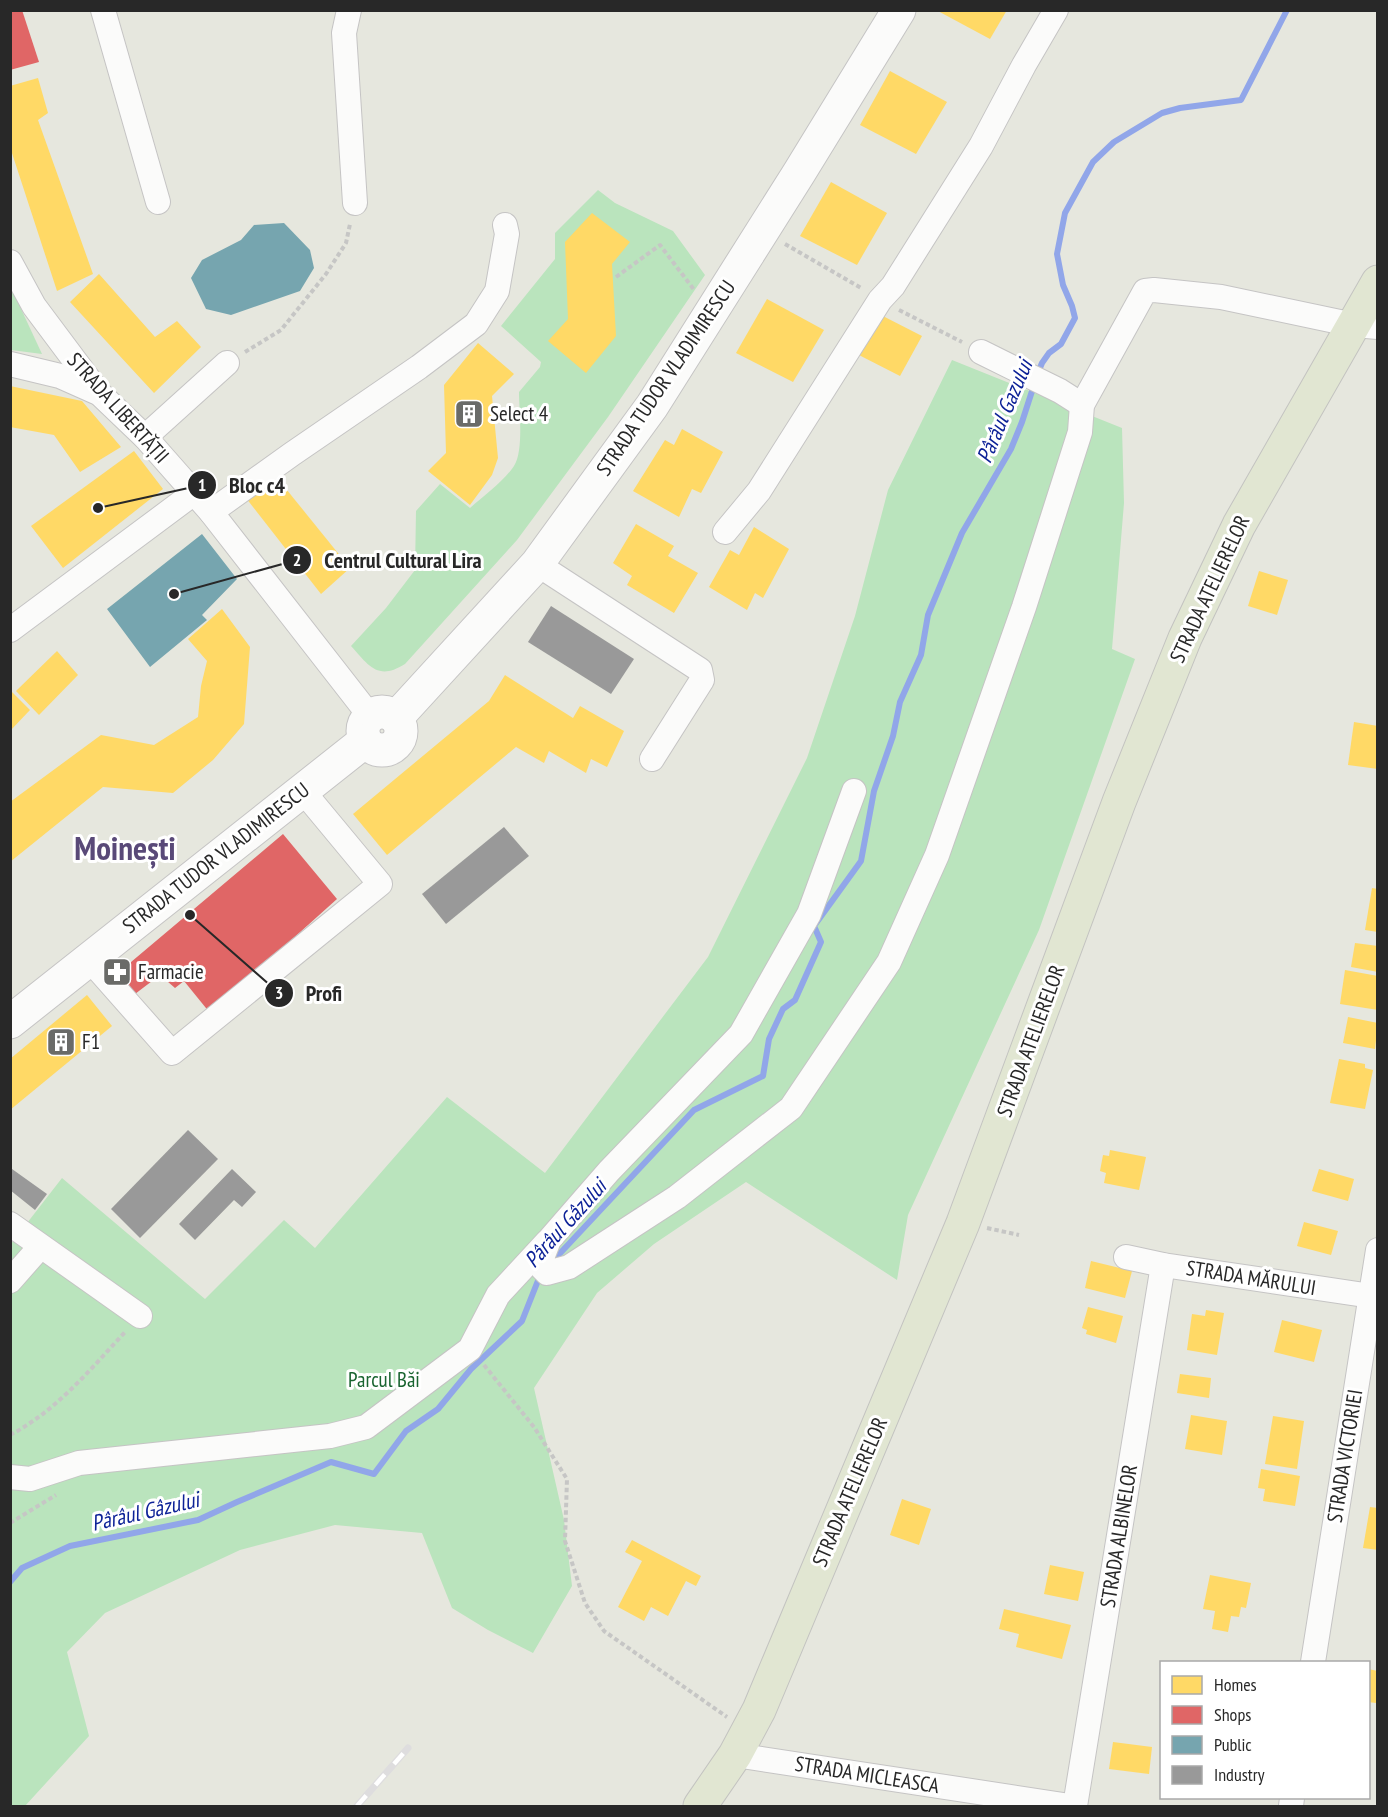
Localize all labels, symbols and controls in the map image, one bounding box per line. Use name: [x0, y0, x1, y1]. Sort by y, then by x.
street label: STRADA TUDOR VLADIMIRESCU: [590, 275, 741, 481]
street label: STRADA LIBERTĂȚII: [62, 347, 175, 469]
water label: Pârâul Gazului: [970, 352, 1040, 467]
building icon: Select 4: [453, 398, 485, 430]
place label: Select 4: [490, 400, 549, 427]
callout: Bloc c4: [187, 465, 297, 505]
text: Bloc c4: [229, 471, 285, 499]
text: 1: [198, 473, 206, 496]
street label: STRADA ATELIERELOR: [1164, 511, 1256, 667]
callout: Centrul Cultural Lira: [282, 540, 494, 580]
text: Centrul Cultural Lira: [324, 546, 482, 574]
text: 2: [293, 548, 301, 571]
street label: STRADA TUDOR VLADIMIRESCU: [117, 776, 315, 939]
district label: Moinești: [74, 826, 176, 869]
pharmacy icon: Farmacie: [101, 956, 133, 988]
place label: Farmacie: [138, 958, 204, 985]
street label: STRADA ATELIERELOR: [991, 961, 1071, 1120]
callout: Profi: [264, 973, 355, 1013]
text: Profi: [306, 979, 342, 1007]
text: 3: [275, 981, 283, 1004]
building icon: F1: [45, 1026, 77, 1058]
place label: F1: [82, 1028, 100, 1055]
water label: Pârâul Gâzului: [518, 1171, 614, 1273]
street label: STRADA MĂRULUI: [1184, 1254, 1318, 1301]
park label: Parcul Băi: [348, 1366, 420, 1393]
street label: STRADA VICTORIEI: [1321, 1387, 1368, 1524]
street label: STRADA ATELIERELOR: [806, 1413, 893, 1571]
street label: STRADA ALBINELOR: [1094, 1462, 1143, 1609]
water label: Pârâul Gâzului: [89, 1484, 205, 1537]
legend: [1160, 1661, 1370, 1799]
text: Homes: [1214, 1673, 1257, 1696]
text: Shops: [1214, 1703, 1251, 1726]
text: Public: [1214, 1733, 1252, 1756]
street label: STRADA MICLEASCA: [793, 1750, 941, 1799]
text: Industry: [1214, 1763, 1265, 1786]

